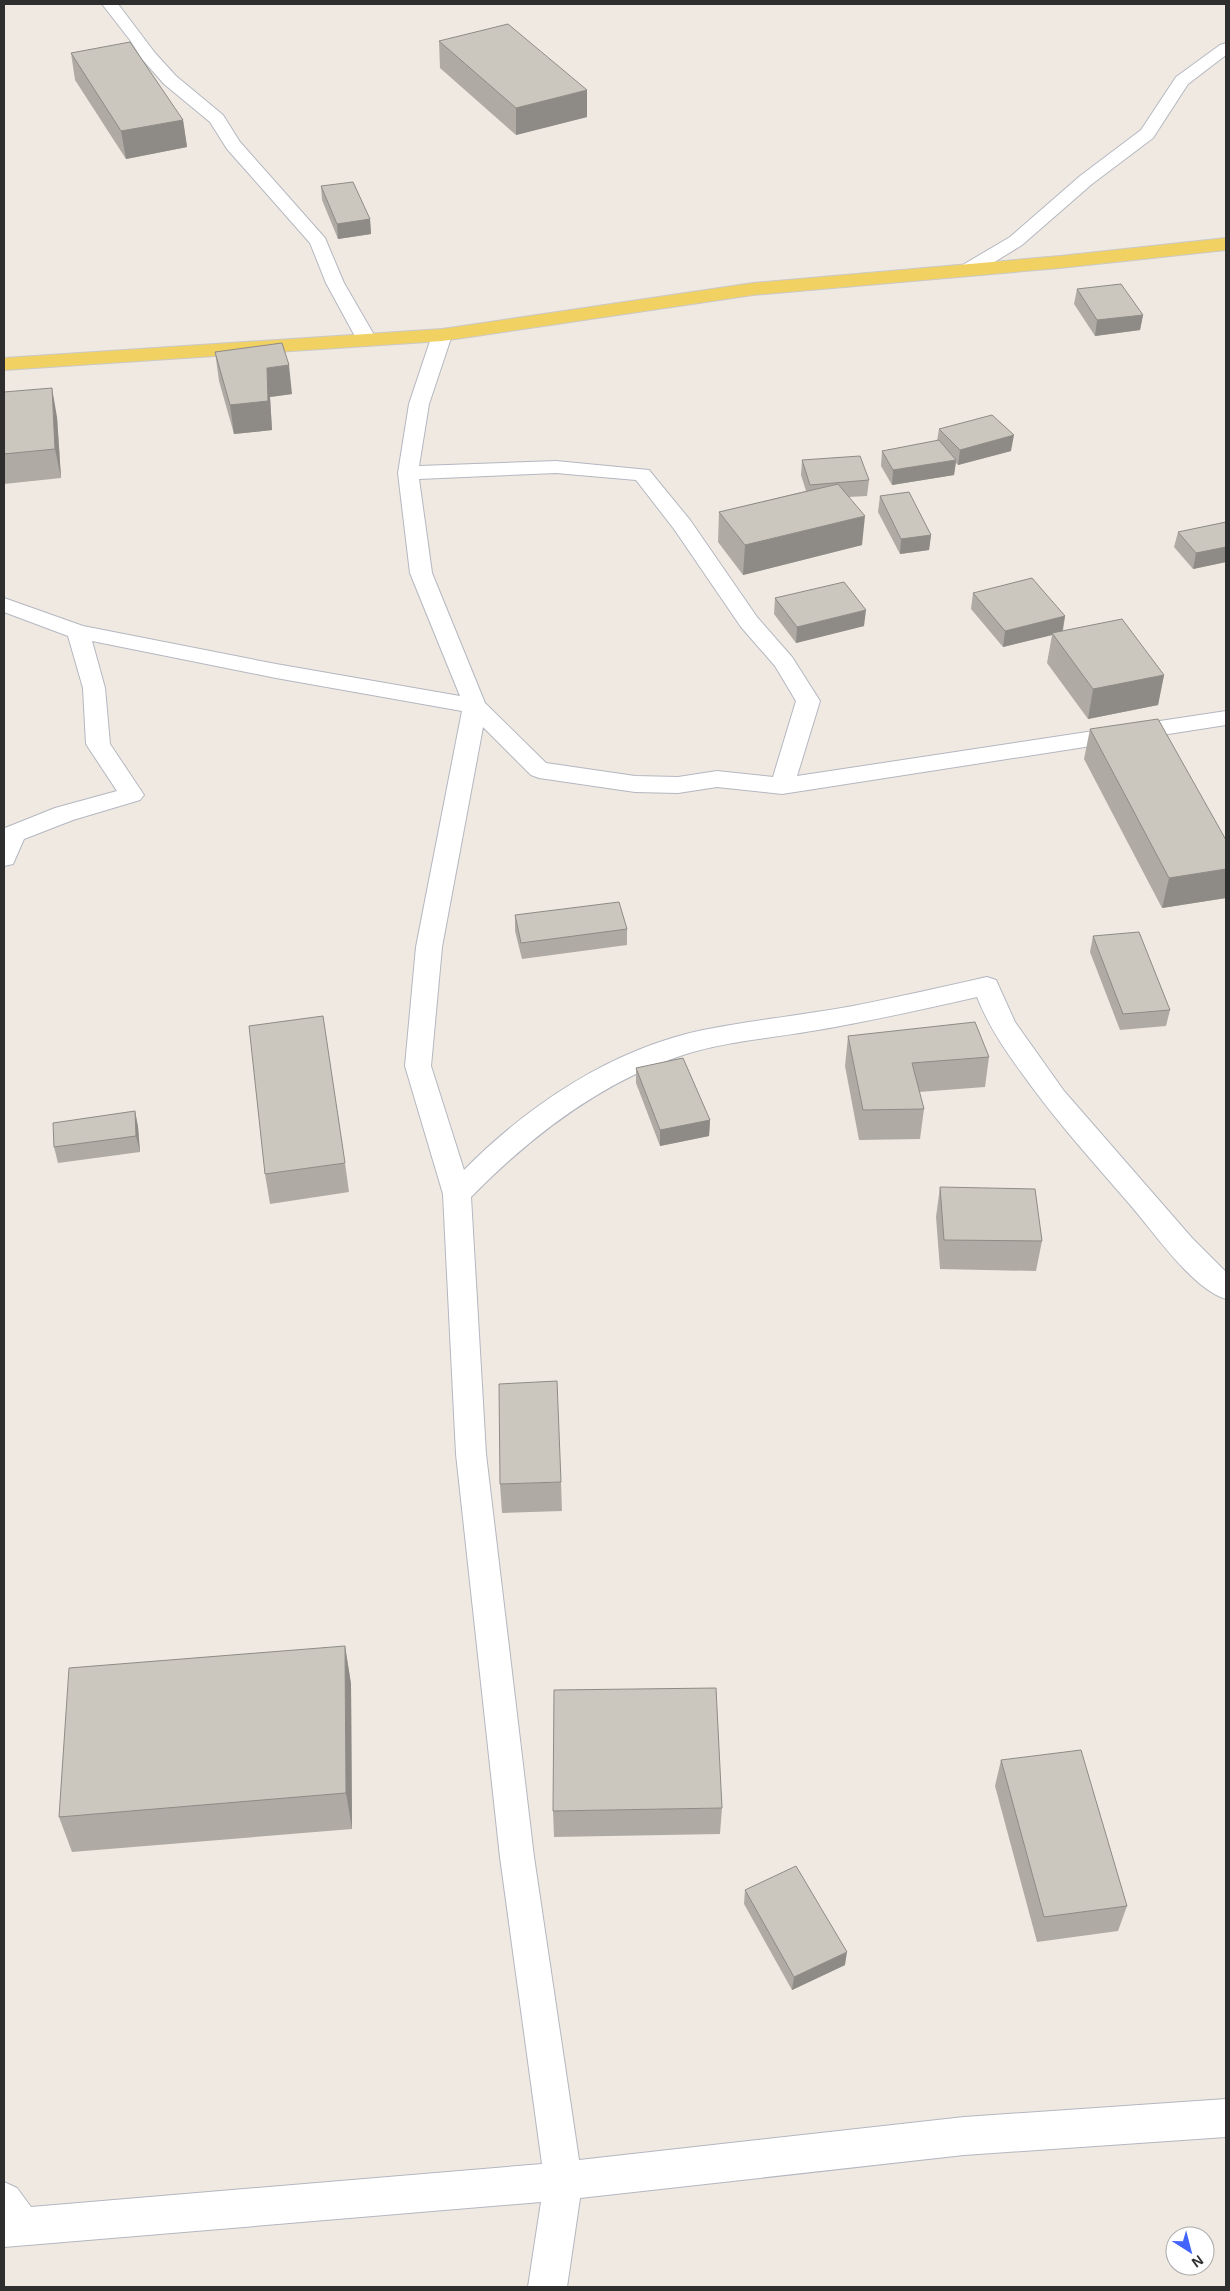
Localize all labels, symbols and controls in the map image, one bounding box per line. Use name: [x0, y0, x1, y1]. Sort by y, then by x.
north arrow: [1165, 2226, 1215, 2276]
text: N: [1189, 2252, 1206, 2271]

